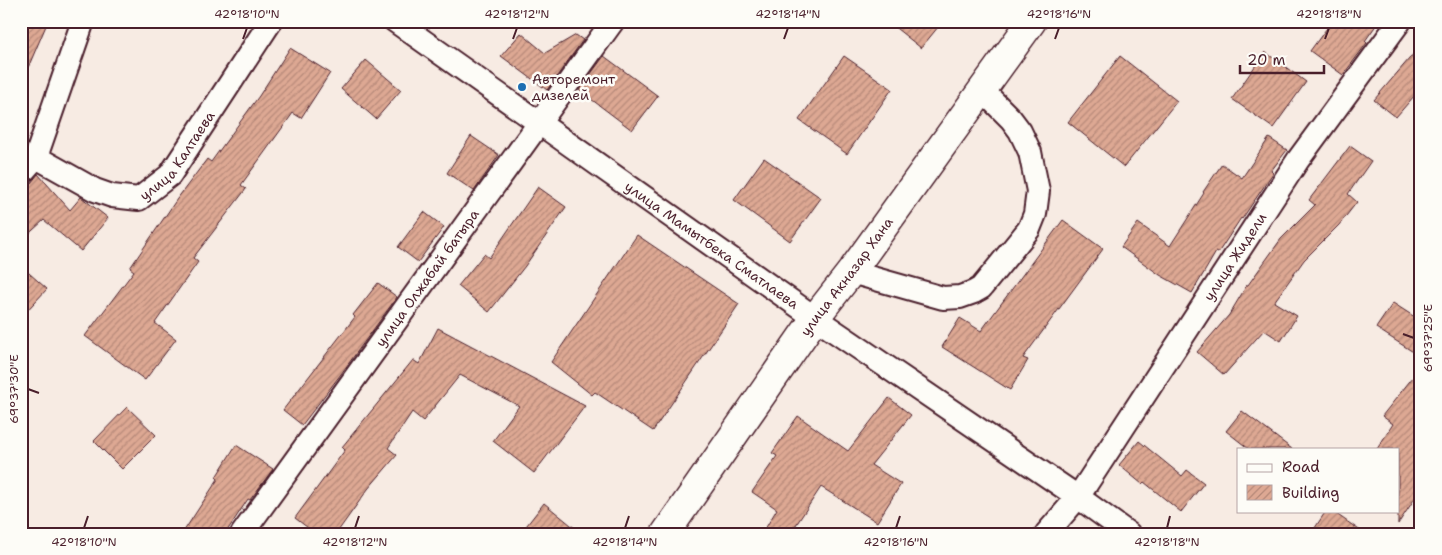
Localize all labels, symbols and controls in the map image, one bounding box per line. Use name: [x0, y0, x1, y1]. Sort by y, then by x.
text: 42°18'10"N: [214, 6, 280, 22]
text: 42°18'12"N: [485, 6, 549, 22]
text: 42°18'14"N: [756, 6, 820, 22]
text: 42°18'16"N: [1027, 6, 1091, 22]
text: 42°18'18"N: [1296, 6, 1362, 22]
scale bar: [1240, 42, 1323, 74]
text: 20 m: [1247, 50, 1286, 70]
place label: Авторемонт дизелей: [532, 70, 616, 104]
marker: Авторемонт дизелей: [516, 81, 528, 93]
street label: улица Калтаева: [136, 107, 219, 204]
street label: улица Мамытбека Сматлаева: [621, 177, 803, 313]
street label: улица Олжабай батыра: [371, 205, 483, 350]
street label: улица Жидели: [1200, 209, 1270, 304]
street label: улица Акназар Хана: [796, 213, 897, 340]
text: 69°37'25"E: [1420, 304, 1436, 372]
text: 69°37'30"E: [6, 354, 22, 424]
legend: [1237, 448, 1400, 512]
text: Road: [1282, 457, 1320, 477]
text: Building: [1282, 483, 1339, 503]
text: 42°18'10"N: [51, 534, 117, 550]
text: 42°18'12"N: [323, 534, 387, 550]
text: 42°18'14"N: [593, 534, 657, 550]
text: 42°18'16"N: [864, 534, 928, 550]
text: 42°18'18"N: [1134, 534, 1200, 550]

